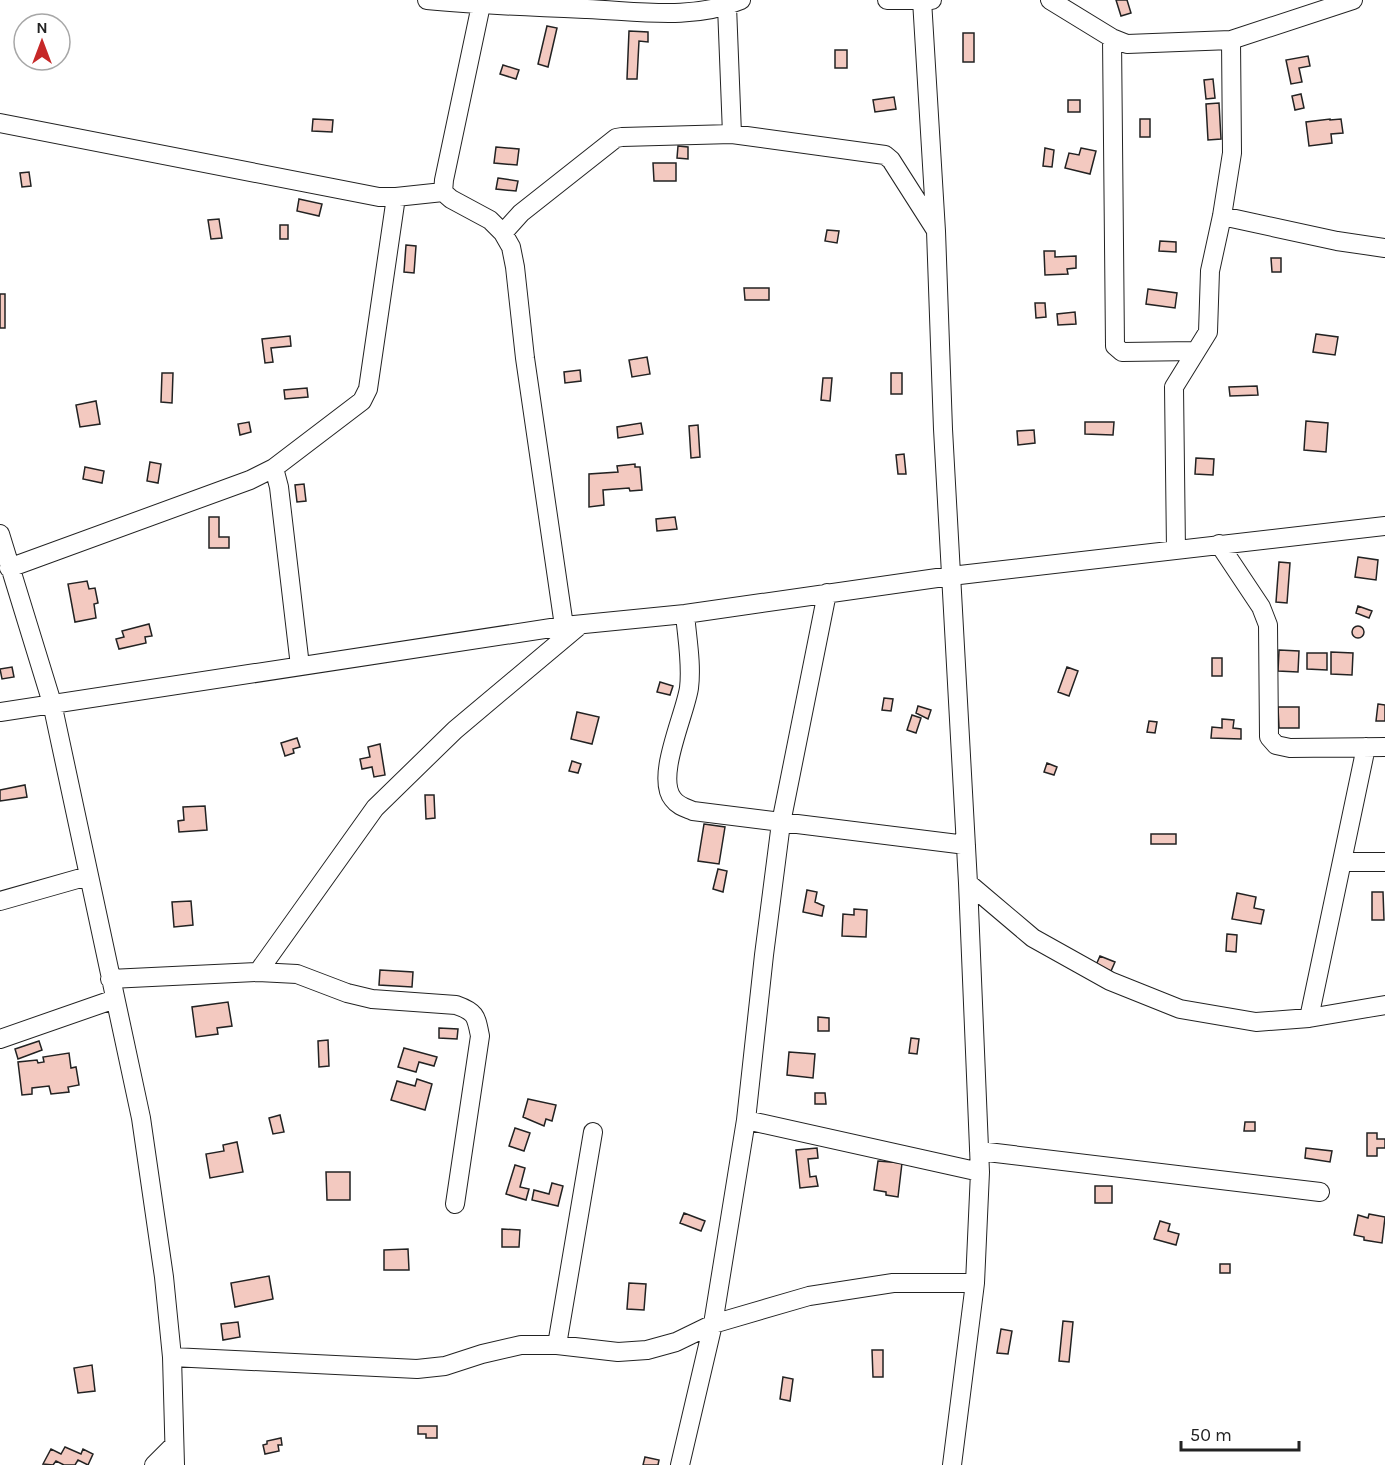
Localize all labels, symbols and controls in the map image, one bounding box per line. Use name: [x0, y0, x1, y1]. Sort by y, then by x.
north arrow: [12, 12, 72, 72]
text: N: [36, 18, 48, 37]
scale bar: [1181, 1414, 1300, 1452]
text: 50 m: [1190, 1424, 1232, 1446]

